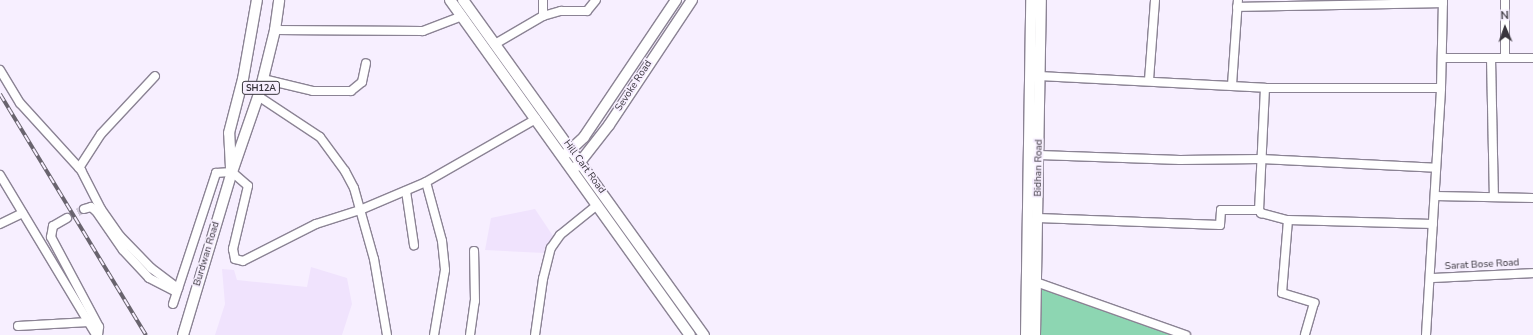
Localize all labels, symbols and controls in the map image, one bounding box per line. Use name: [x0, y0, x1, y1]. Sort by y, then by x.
north arrow: [1485, 8, 1525, 48]
text: N: [1500, 8, 1509, 23]
street label: Sevoke Road: [613, 58, 655, 114]
road number: SH12A: [241, 81, 281, 95]
street label: Hill Cart Road: [560, 138, 608, 196]
street label: Bidhan Road: [1032, 139, 1046, 197]
street label: Burdwan Road: [191, 220, 223, 288]
street label: Sarat Bose Road: [1444, 257, 1520, 273]

